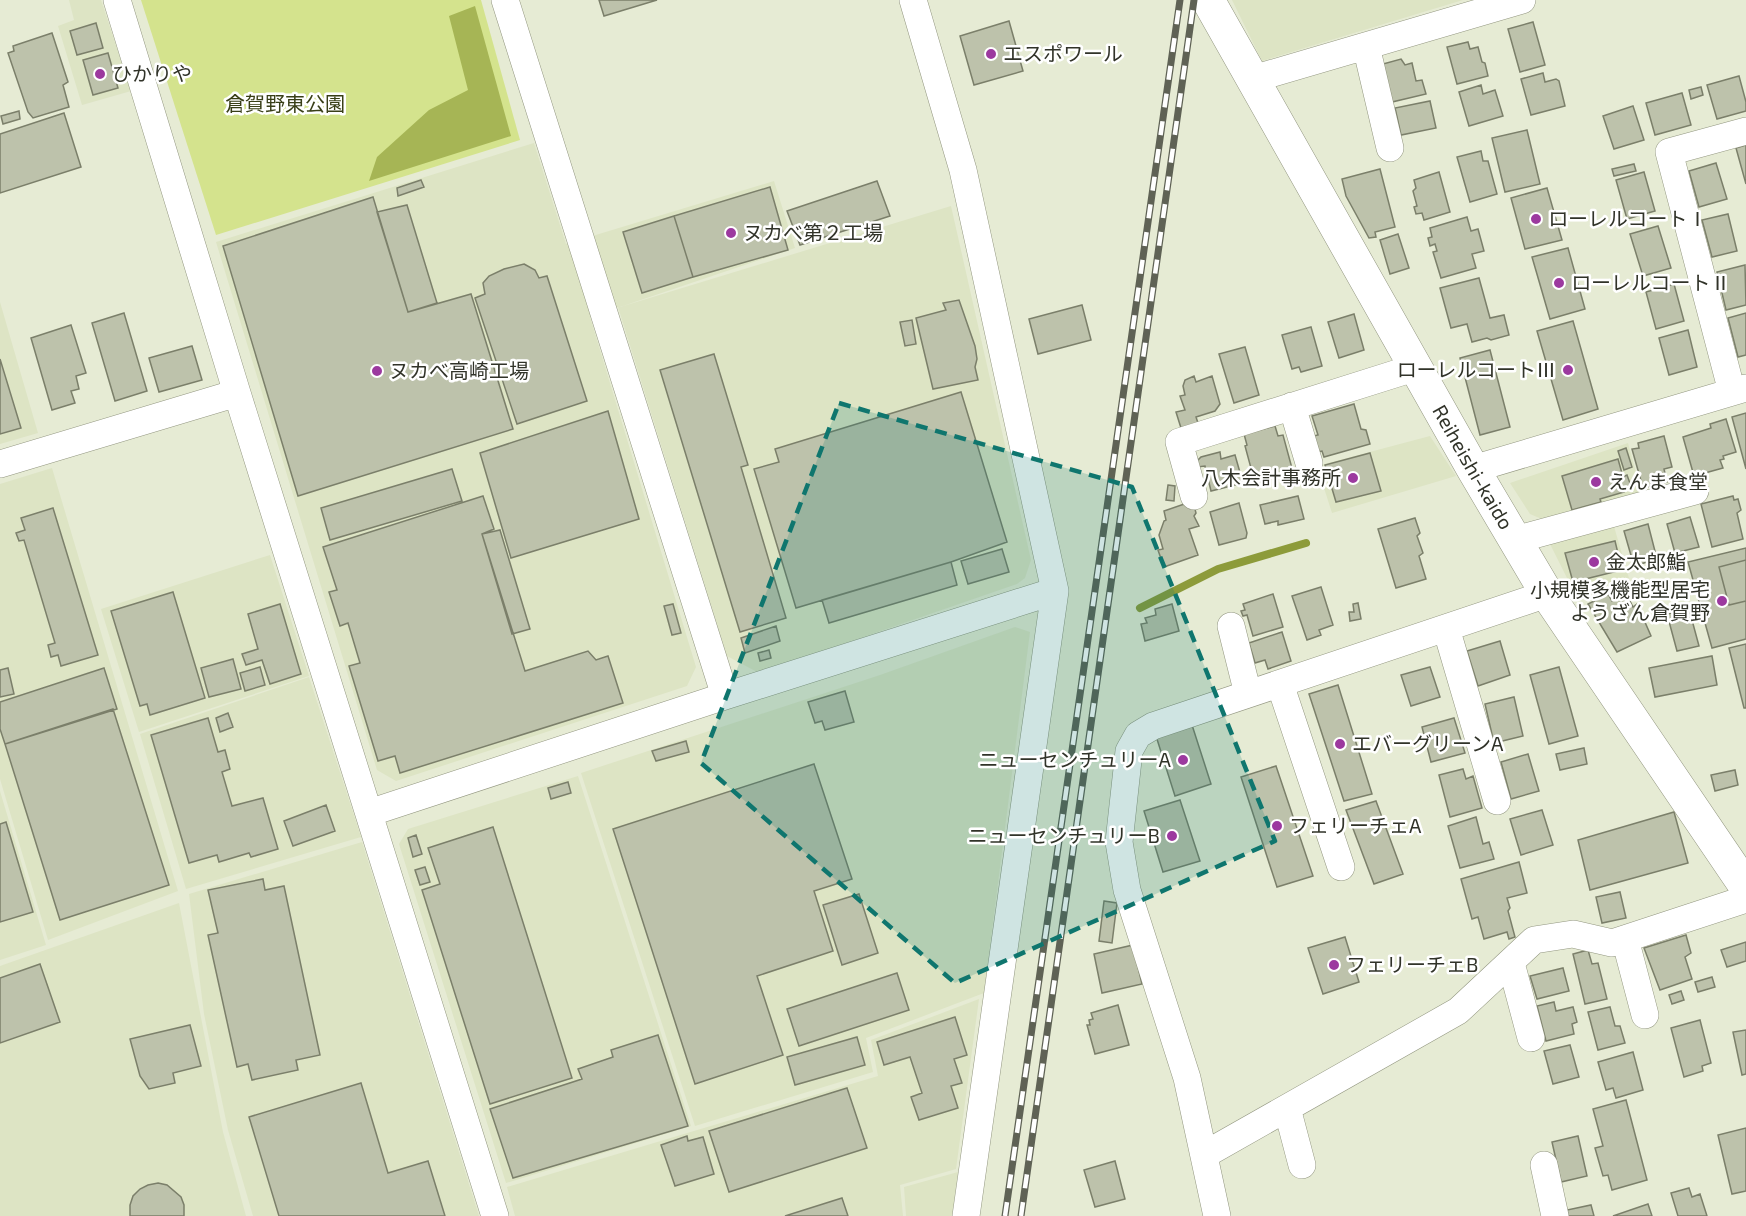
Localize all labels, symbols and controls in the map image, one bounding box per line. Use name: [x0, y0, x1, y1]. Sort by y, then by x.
place label: エスポワール: [1003, 41, 1123, 65]
marker: エスポワール: [984, 47, 998, 61]
place label: ひかりや: [112, 61, 192, 85]
marker: ひかりや: [93, 67, 107, 81]
park label: 倉賀野東公園: [225, 91, 345, 115]
place label: ローレルコートⅠ: [1548, 206, 1708, 230]
marker: ローレルコートⅠ: [1529, 212, 1543, 226]
place label: ヌカべ第２工場: [743, 220, 883, 244]
marker: ヌカべ第２工場: [724, 226, 738, 240]
place label: ローレルコートⅡ: [1571, 270, 1731, 294]
marker: ローレルコートⅡ: [1552, 276, 1566, 290]
place label: ローレルコートⅢ: [1396, 357, 1556, 381]
place label: ヌカべ高崎工場: [389, 358, 529, 382]
marker: ローレルコートⅢ: [1561, 363, 1575, 377]
marker: ヌカべ高崎工場: [370, 364, 384, 378]
street label: Reiheishi-kaido: [1428, 400, 1519, 533]
place label: 八木会計事務所: [1201, 465, 1341, 489]
place label: えんま食堂: [1608, 469, 1708, 493]
marker: 八木会計事務所: [1346, 471, 1360, 485]
marker: えんま食堂: [1589, 475, 1603, 489]
place label: 金太郎鮨: [1606, 549, 1686, 573]
marker: 金太郎鮨: [1587, 555, 1601, 569]
place label: 小規模多機能型居宅 ようざん倉賀野: [1530, 577, 1710, 624]
marker: 小規模多機能型居宅 ようざん倉賀野: [1715, 594, 1729, 608]
place label: エバーグリーンA: [1352, 731, 1504, 755]
marker: エバーグリーンA: [1333, 737, 1347, 751]
place label: ニューセンチュリーA: [979, 747, 1172, 771]
marker: ニューセンチュリーA: [1176, 753, 1190, 767]
place label: フェリーチェA: [1289, 813, 1422, 837]
marker: フェリーチェA: [1270, 819, 1284, 833]
place label: ニューセンチュリーB: [968, 823, 1160, 847]
marker: ニューセンチュリーB: [1165, 829, 1179, 843]
place label: フェリーチェB: [1346, 952, 1478, 976]
marker: フェリーチェB: [1327, 958, 1341, 972]

